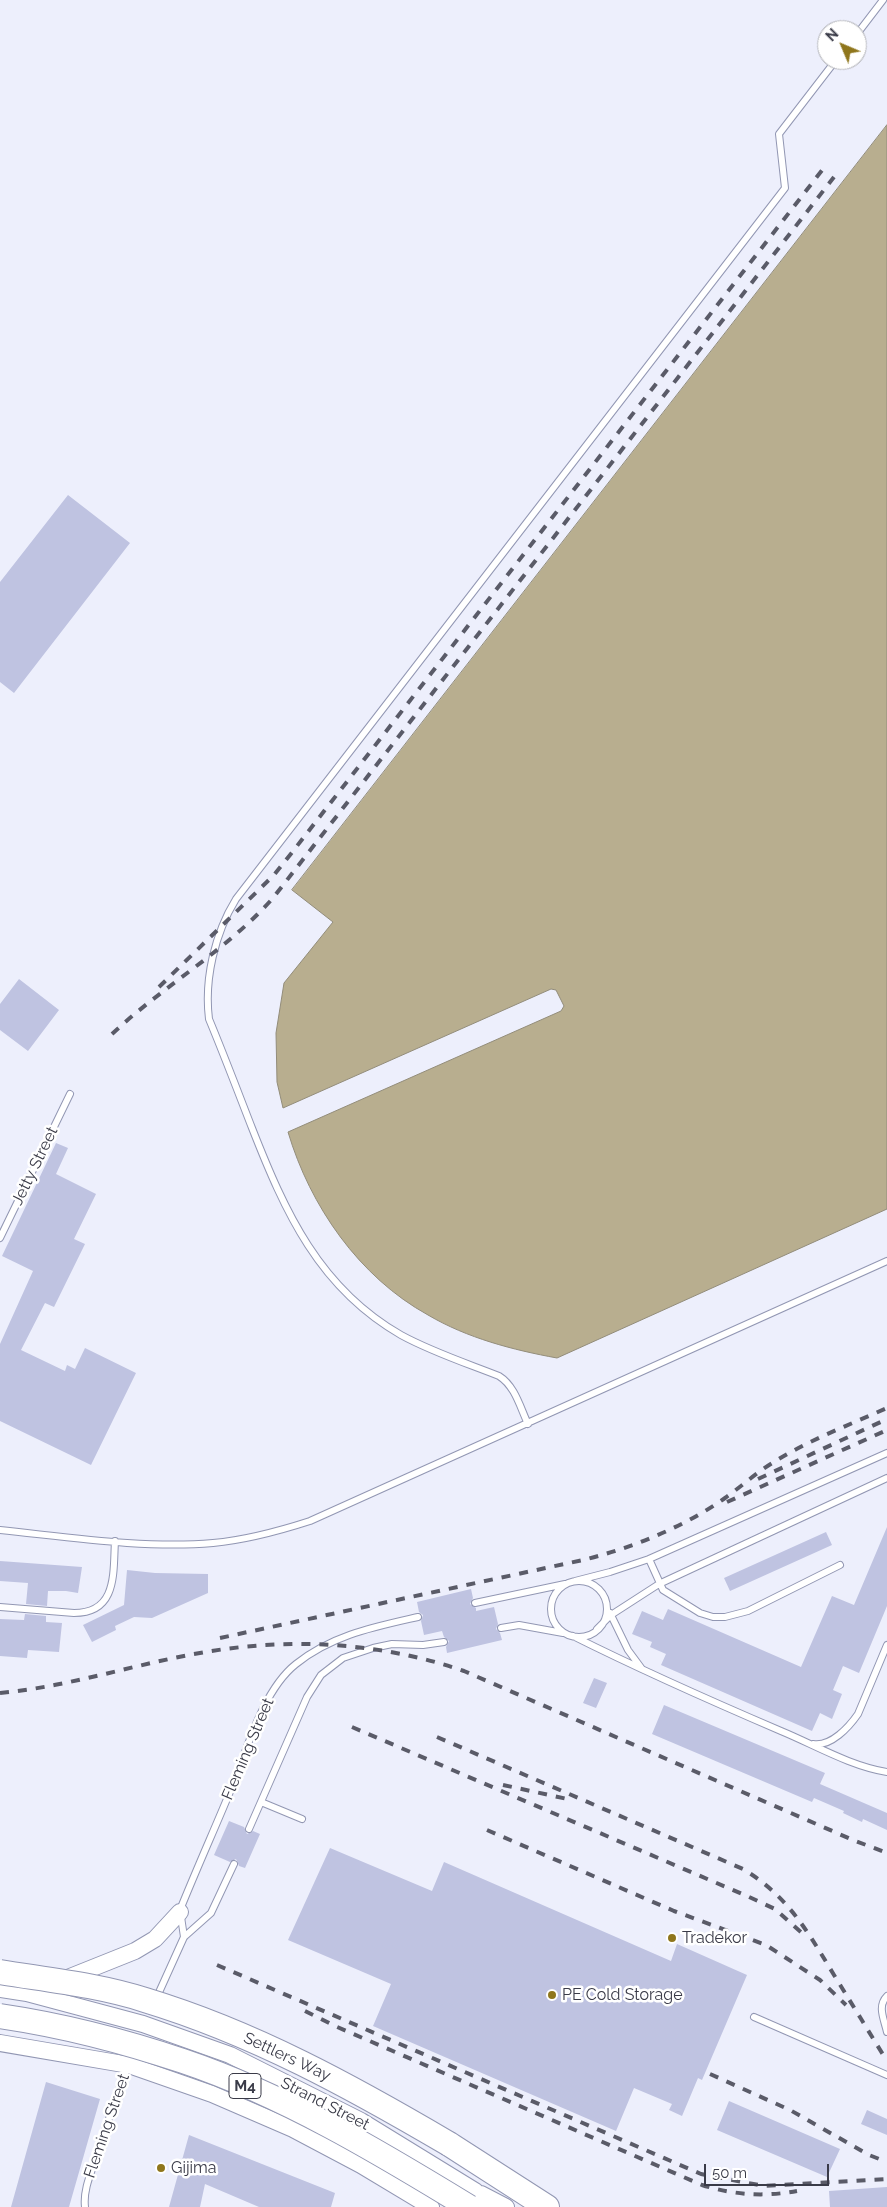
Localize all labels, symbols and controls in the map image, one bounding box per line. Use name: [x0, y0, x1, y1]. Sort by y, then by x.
north arrow: [817, 20, 867, 70]
text: N: [823, 26, 842, 45]
street label: Jetty Street: [8, 1124, 62, 1208]
street label: Fleming Street: [218, 1695, 278, 1803]
place label: Tradekor: [682, 1928, 747, 1948]
marker: Tradekor: [666, 1932, 678, 1944]
place label: PE Cold Storage: [562, 1985, 683, 2005]
marker: PE Cold Storage: [546, 1989, 558, 2001]
street label: Settlers Way: [240, 2028, 334, 2086]
street label: Fleming Street: [80, 2071, 134, 2181]
street label: Strand Street: [277, 2073, 373, 2135]
road number: M4: [229, 2074, 261, 2098]
scale bar: [707, 2154, 832, 2186]
place label: Gijima: [171, 2158, 216, 2178]
marker: Gijima: [155, 2162, 167, 2174]
text: 50 m: [712, 2164, 747, 2182]

